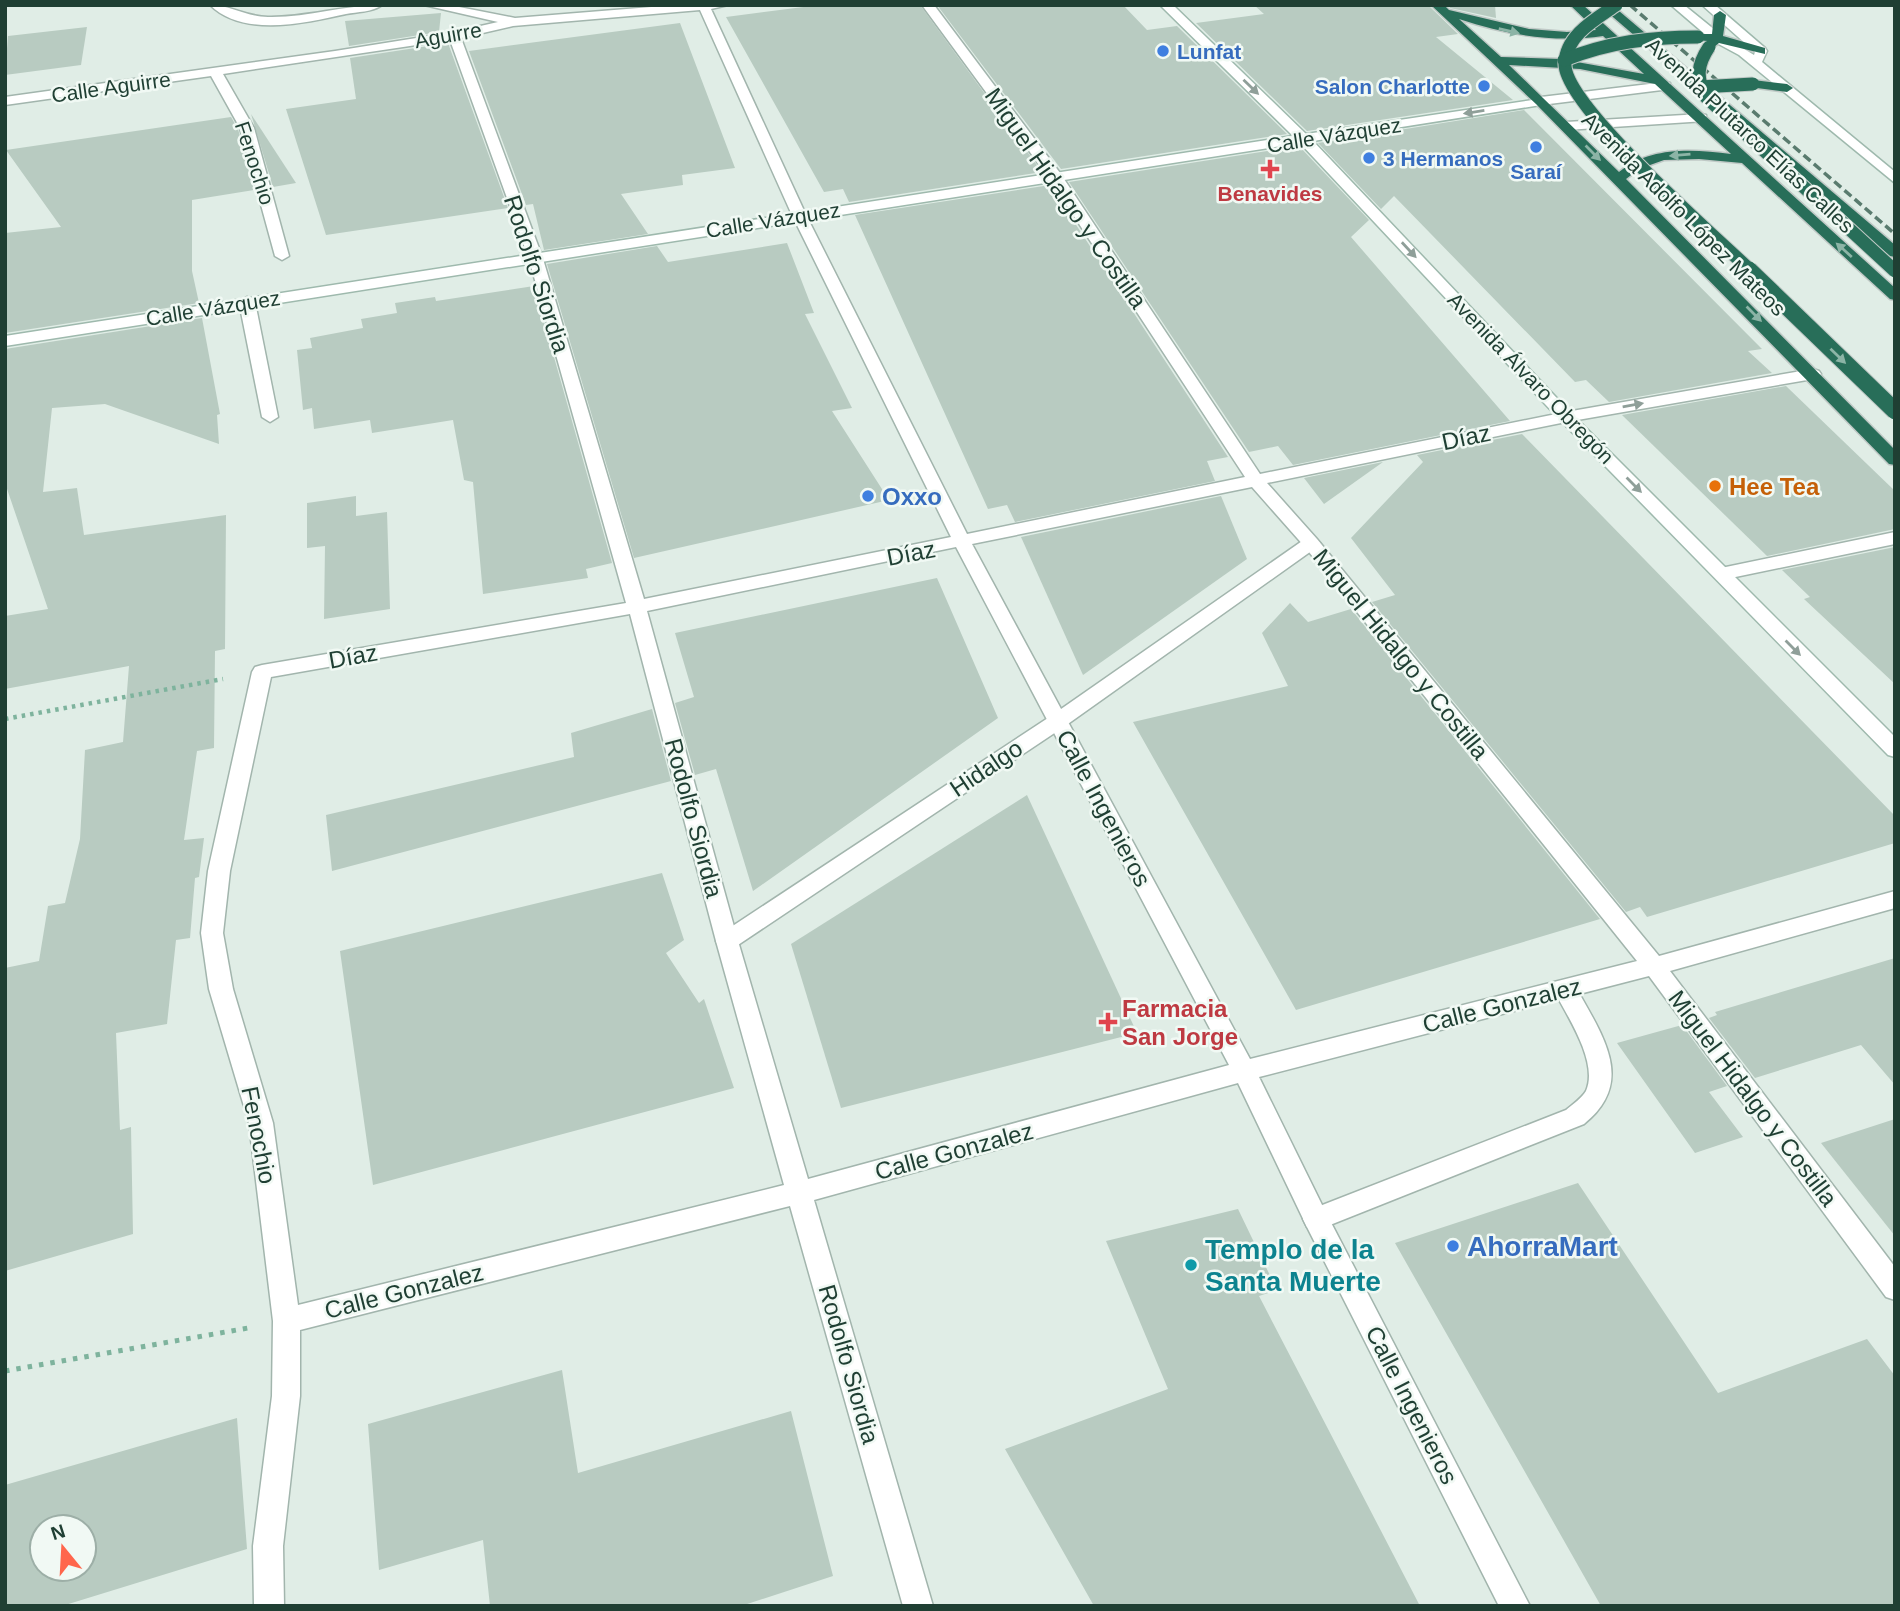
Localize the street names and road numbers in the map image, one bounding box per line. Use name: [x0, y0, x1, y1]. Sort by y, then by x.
street label: Aguirre: [413, 18, 483, 52]
street label: Avenida Plutarco Elías Calles: [1642, 33, 1858, 237]
street label: Calle Aguirre: [50, 67, 172, 107]
street label: Miguel Hidalgo y Costilla: [980, 83, 1153, 314]
street label: Avenida Adolfo López Mateos: [1578, 108, 1790, 320]
street label: Calle Vázquez: [1265, 113, 1403, 157]
street label: Fenochio: [231, 118, 279, 208]
street label: Rodolfo Siordia: [499, 192, 575, 357]
street label: Calle Vázquez: [704, 198, 842, 242]
street label: Calle Vázquez: [144, 286, 282, 330]
street label: Avenida Álvaro Obregón: [1443, 288, 1619, 468]
street label: Díaz: [1439, 419, 1493, 455]
street label: Díaz: [884, 535, 938, 571]
street label: Miguel Hidalgo y Costilla: [1308, 543, 1495, 765]
street label: Díaz: [326, 638, 380, 674]
street label: Calle Ingenieros: [1051, 725, 1157, 891]
street label: Hidalgo: [945, 734, 1027, 802]
street label: Rodolfo Siordia: [660, 735, 728, 901]
street label: Calle Gonzalez: [1420, 972, 1584, 1038]
street label: Miguel Hidalgo y Costilla: [1663, 985, 1843, 1212]
street label: Fenochio: [236, 1084, 282, 1186]
street label: Calle Gonzalez: [872, 1117, 1036, 1185]
street label: Calle Gonzalez: [322, 1258, 486, 1324]
street label: Rodolfo Siordia: [813, 1281, 885, 1447]
street label: Calle Ingenieros: [1361, 1322, 1463, 1488]

